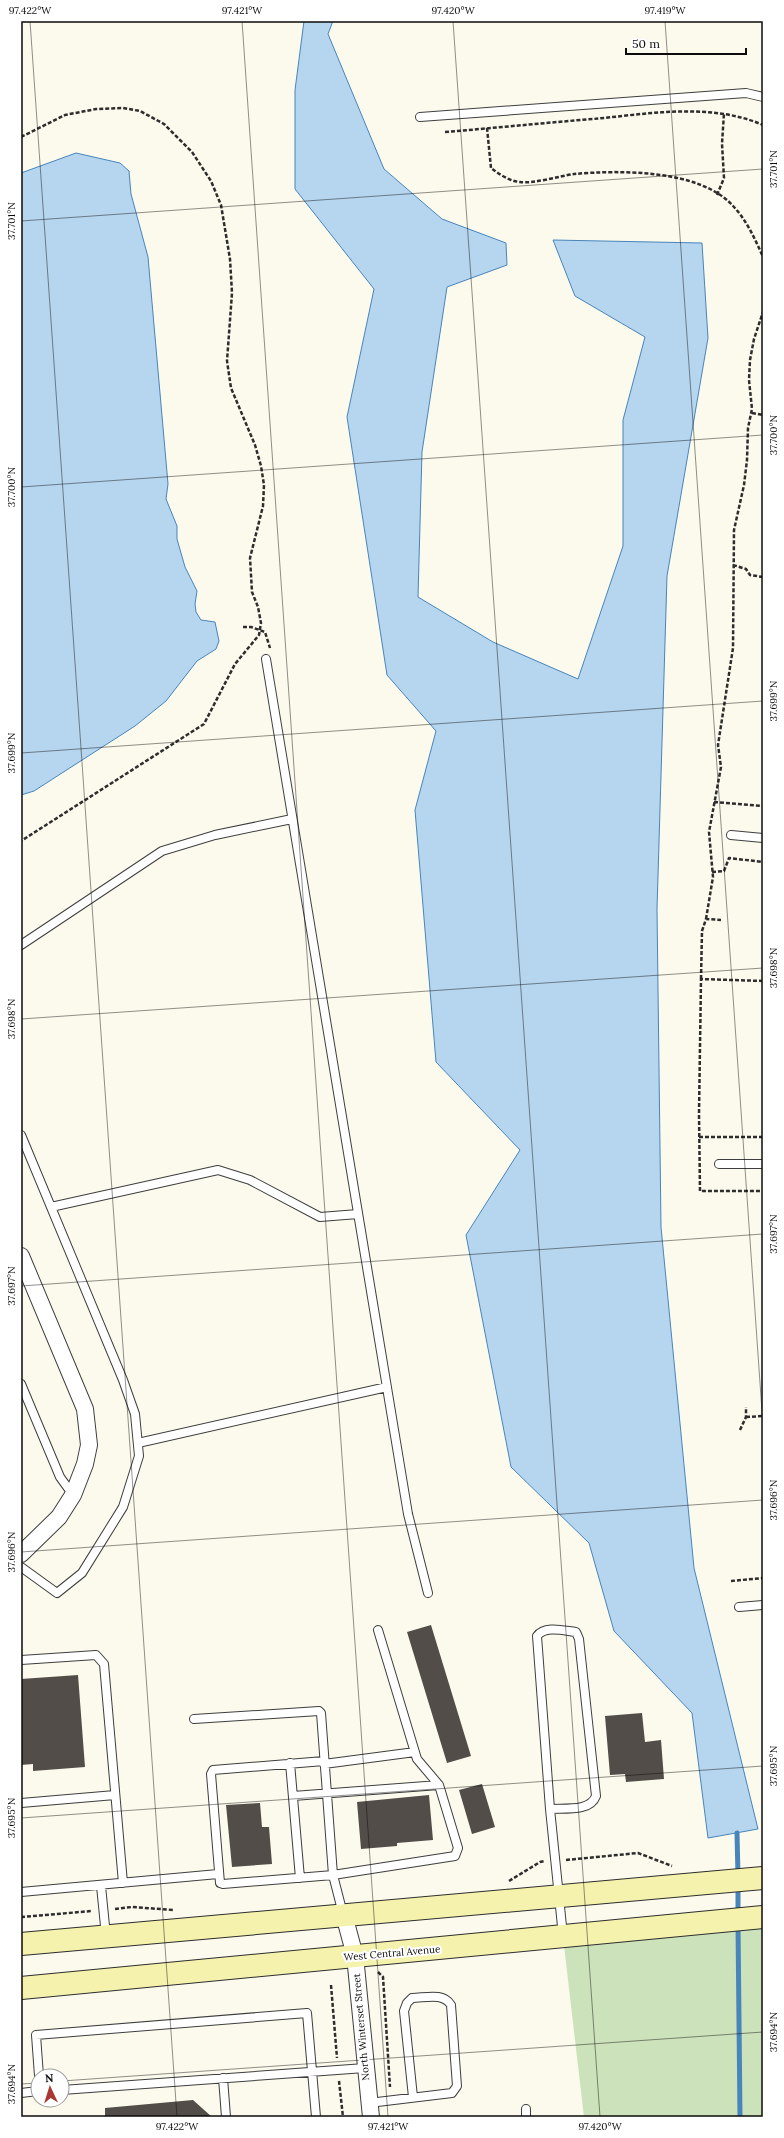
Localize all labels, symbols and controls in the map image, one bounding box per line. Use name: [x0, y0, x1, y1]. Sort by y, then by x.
text: 97.422°W: [9, 4, 52, 17]
text: 97.421°W: [222, 4, 263, 17]
text: 97.420°W: [431, 4, 476, 17]
text: 97.419°W: [644, 4, 687, 17]
scale bar: [626, 30, 746, 56]
text: 50 m: [632, 36, 660, 51]
text: 37.701°N: [767, 150, 780, 188]
text: 37.701°N: [5, 202, 18, 240]
text: 37.700°N: [767, 414, 780, 455]
text: 37.700°N: [5, 466, 18, 507]
text: 37.699°N: [767, 680, 780, 721]
text: 37.699°N: [5, 732, 18, 773]
text: 37.698°N: [767, 947, 780, 988]
text: 37.698°N: [5, 998, 18, 1039]
text: 37.697°N: [767, 1214, 780, 1254]
text: 37.697°N: [5, 1266, 18, 1306]
text: 37.696°N: [767, 1479, 780, 1520]
text: 37.696°N: [5, 1531, 18, 1572]
text: 37.695°N: [767, 1745, 780, 1786]
text: 37.695°N: [5, 1797, 18, 1838]
street label: West Central Avenue: [343, 1942, 441, 1964]
street label: North Winterset Street: [350, 1973, 372, 2081]
text: 37.694°N: [767, 2011, 780, 2052]
text: 37.694°N: [5, 2063, 18, 2104]
north arrow: [30, 2068, 70, 2108]
text: N: [45, 2071, 55, 2085]
text: 97.422°W: [156, 2120, 199, 2133]
text: 97.421°W: [368, 2120, 409, 2133]
text: 97.420°W: [578, 2120, 623, 2133]

